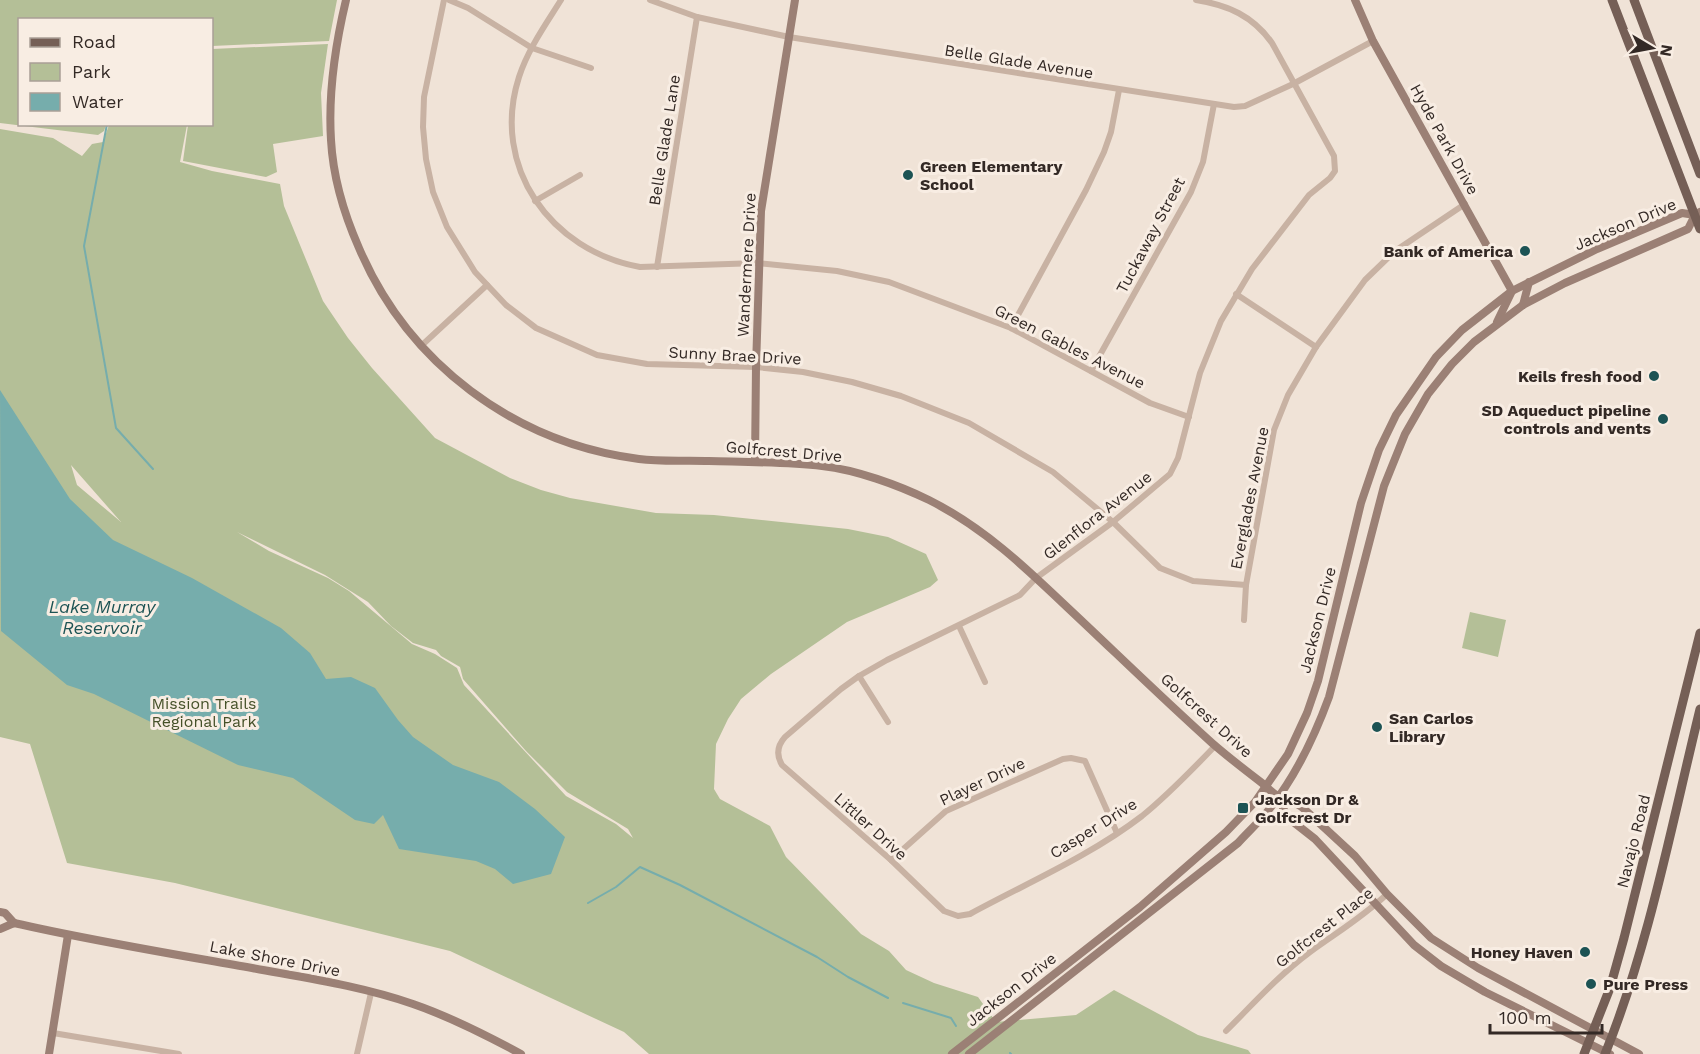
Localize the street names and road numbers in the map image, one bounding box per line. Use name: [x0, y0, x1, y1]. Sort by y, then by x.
street label: Belle Glade Avenue: [943, 40, 1095, 83]
street label: Belle Glade Lane: [645, 73, 684, 207]
street label: Hyde Park Drive: [1406, 80, 1483, 198]
street label: Tuckaway Street: [1112, 174, 1189, 296]
street label: Wandermere Drive: [733, 192, 760, 338]
street label: Jackson Drive: [1571, 194, 1679, 254]
street label: Green Gables Avenue: [991, 300, 1148, 393]
street label: Sunny Brae Drive: [668, 343, 802, 368]
street label: Everglades Avenue: [1226, 425, 1273, 571]
street label: Golfcrest Drive: [725, 437, 843, 466]
street label: Glenflora Avenue: [1039, 467, 1155, 564]
street label: Jackson Drive: [1295, 565, 1340, 675]
street label: Golfcrest Drive: [1157, 669, 1256, 762]
street label: Player Drive: [936, 753, 1028, 810]
street label: Littler Drive: [830, 789, 911, 864]
street label: Navajo Road: [1613, 792, 1654, 890]
street label: Casper Drive: [1046, 794, 1140, 863]
street label: Golfcrest Place: [1272, 883, 1377, 972]
street label: Lake Shore Drive: [208, 937, 342, 980]
street label: Jackson Drive: [963, 948, 1060, 1030]

